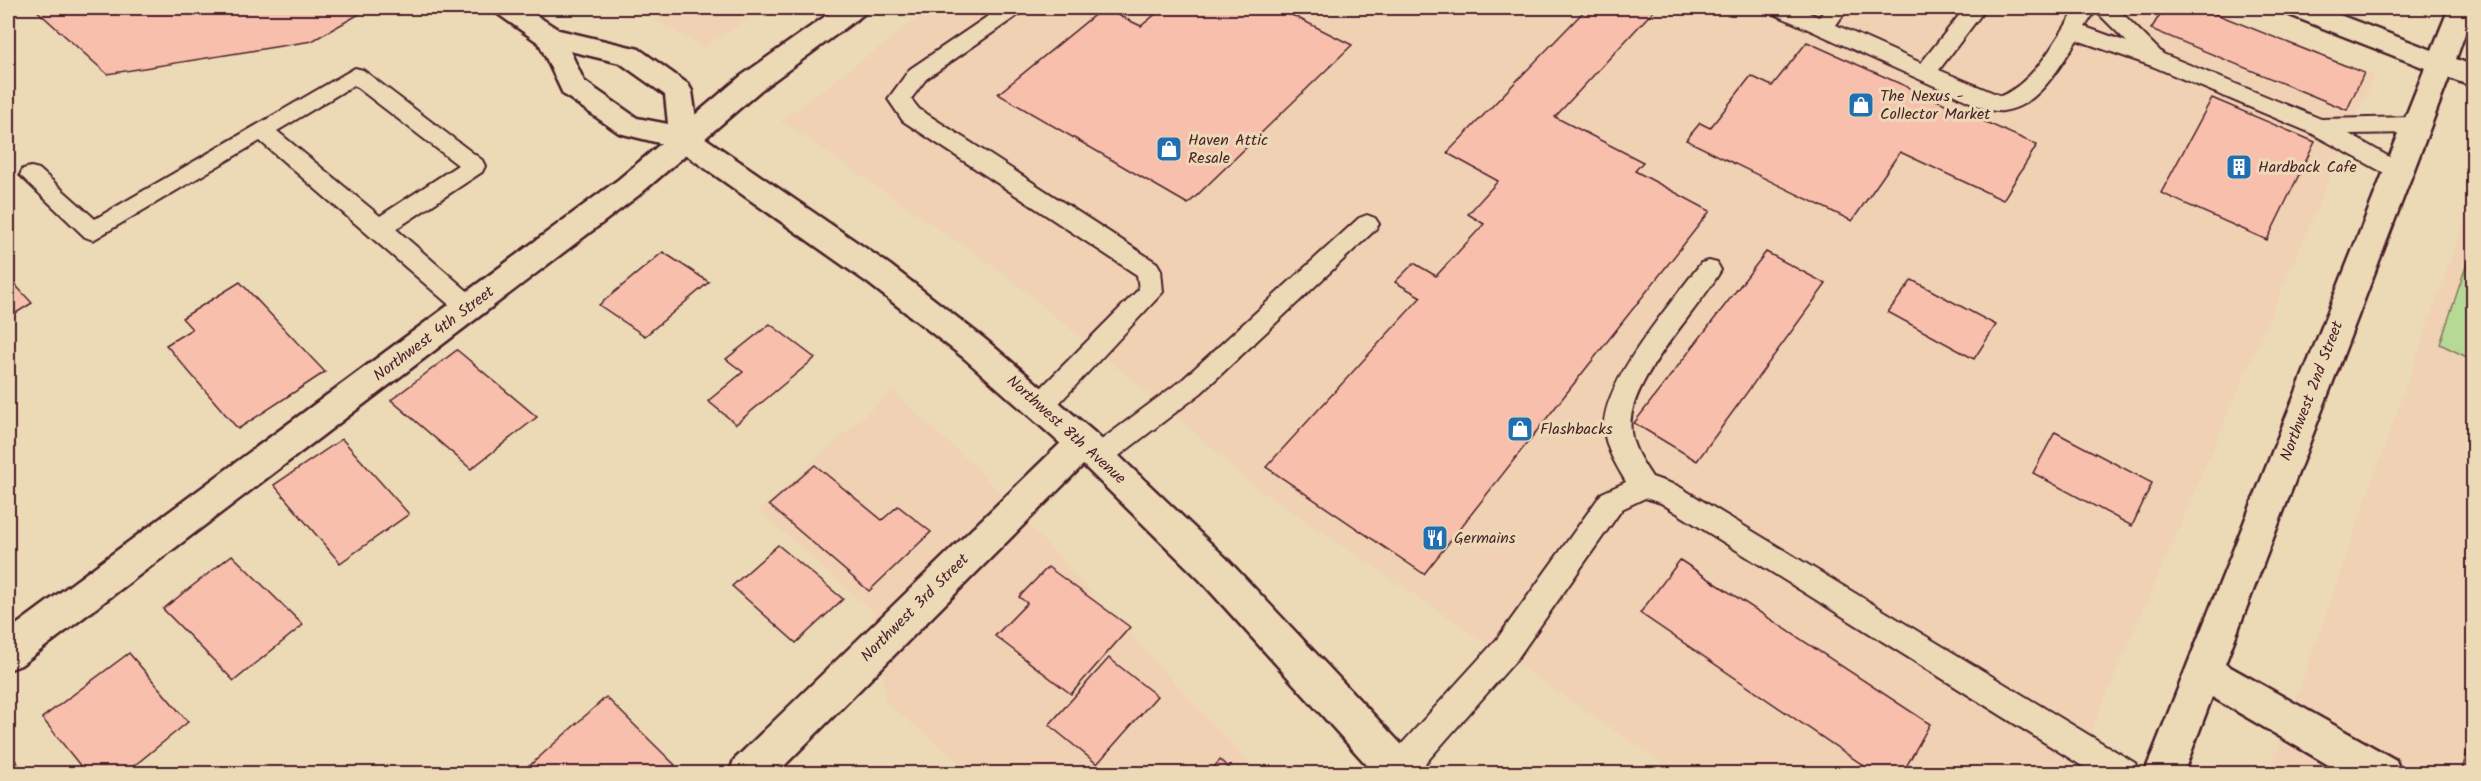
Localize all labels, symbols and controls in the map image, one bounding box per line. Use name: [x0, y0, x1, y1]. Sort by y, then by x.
place label: The Nexus - Collector Market: [1880, 84, 1991, 127]
shop icon: The Nexus - Collector Market: [1846, 90, 1876, 120]
place label: Haven Attic Resale: [1188, 128, 1268, 171]
shop icon: Haven Attic Resale: [1154, 134, 1184, 164]
building icon: Hardback Cafe: [2224, 152, 2254, 182]
place label: Hardback Cafe: [2258, 155, 2357, 180]
street label: Northwest 4th Street: [368, 280, 501, 388]
street label: Northwest 2nd Street: [2274, 317, 2351, 465]
street label: Northwest 8th Avenue: [1001, 369, 1131, 491]
shop icon: Flashbacks: [1505, 414, 1535, 444]
place label: Flashbacks: [1540, 417, 1613, 442]
restaurant icon: Germains: [1420, 523, 1450, 553]
place label: Germains: [1454, 526, 1516, 551]
street label: Northwest 3rd Street: [855, 547, 976, 668]

